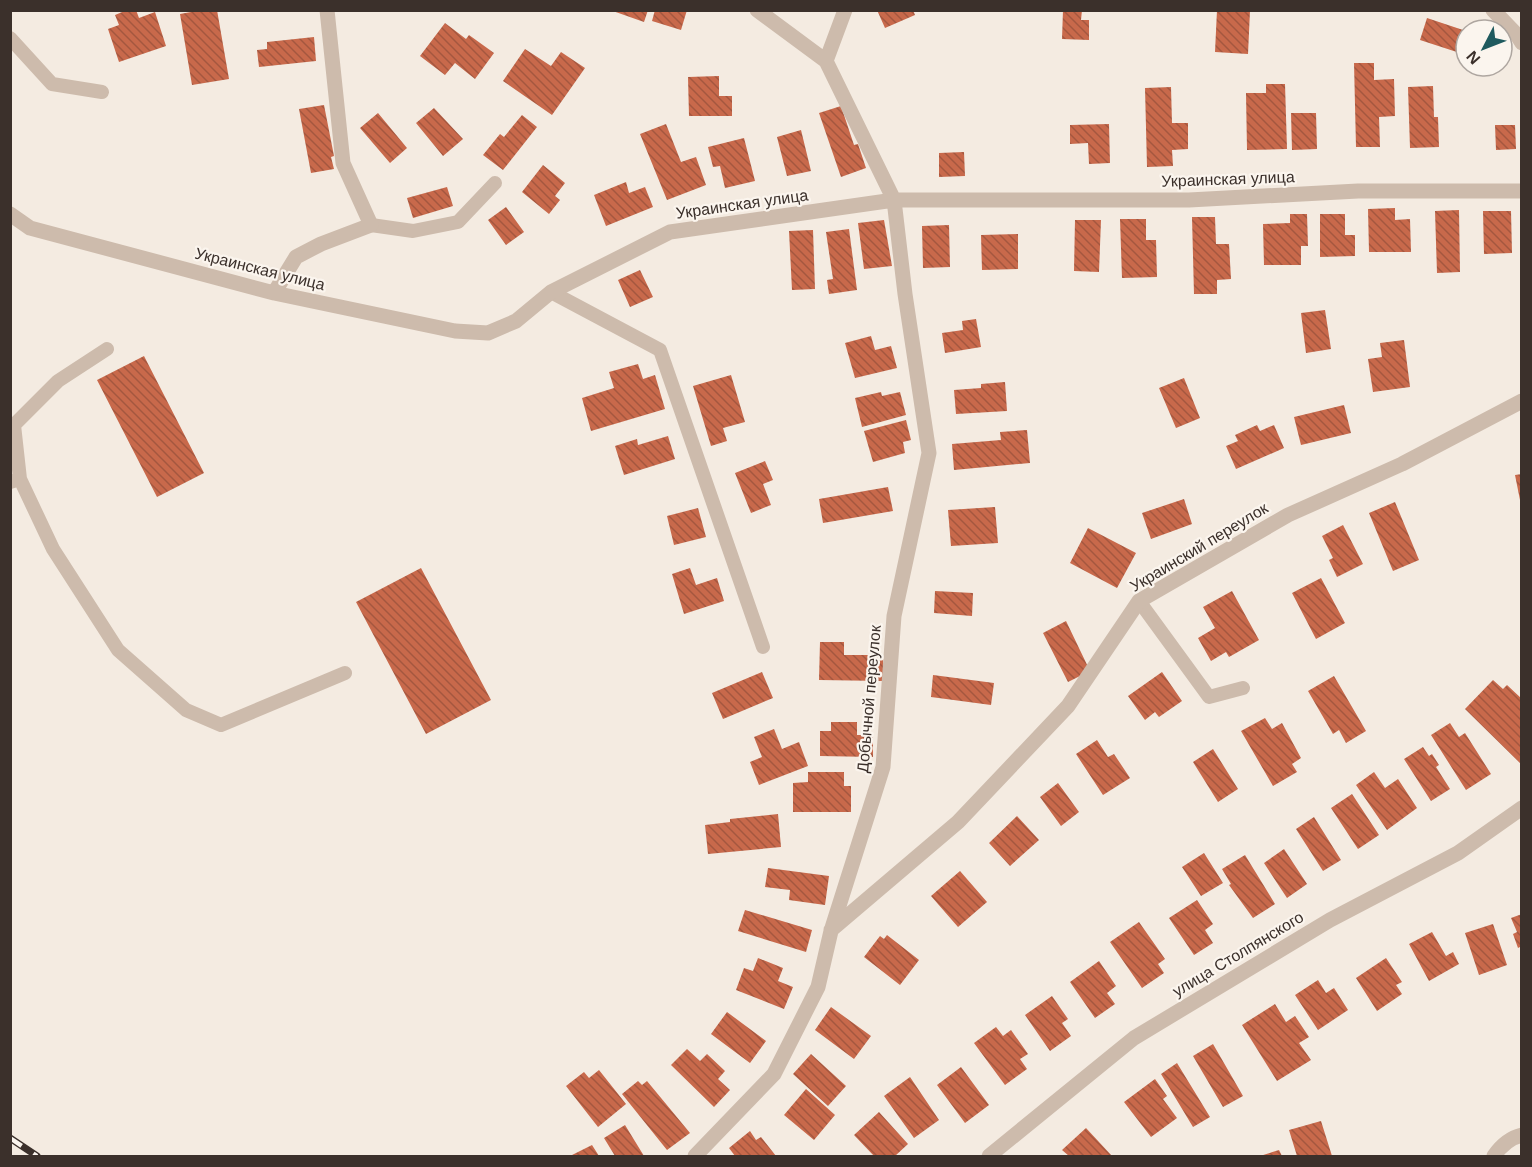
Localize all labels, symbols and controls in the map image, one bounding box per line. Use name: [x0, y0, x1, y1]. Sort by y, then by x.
north arrow: [1454, 18, 1514, 78]
text: N: [1463, 48, 1483, 68]
street label: Украинская улица: [1161, 168, 1295, 190]
street label: Украинская улица: [675, 186, 809, 222]
street label: Украинская улица: [193, 245, 327, 293]
street label: Украинский переулок: [1127, 499, 1272, 595]
street label: Добычной переулок: [854, 623, 884, 774]
street label: улица Столпянского: [1169, 908, 1307, 1000]

